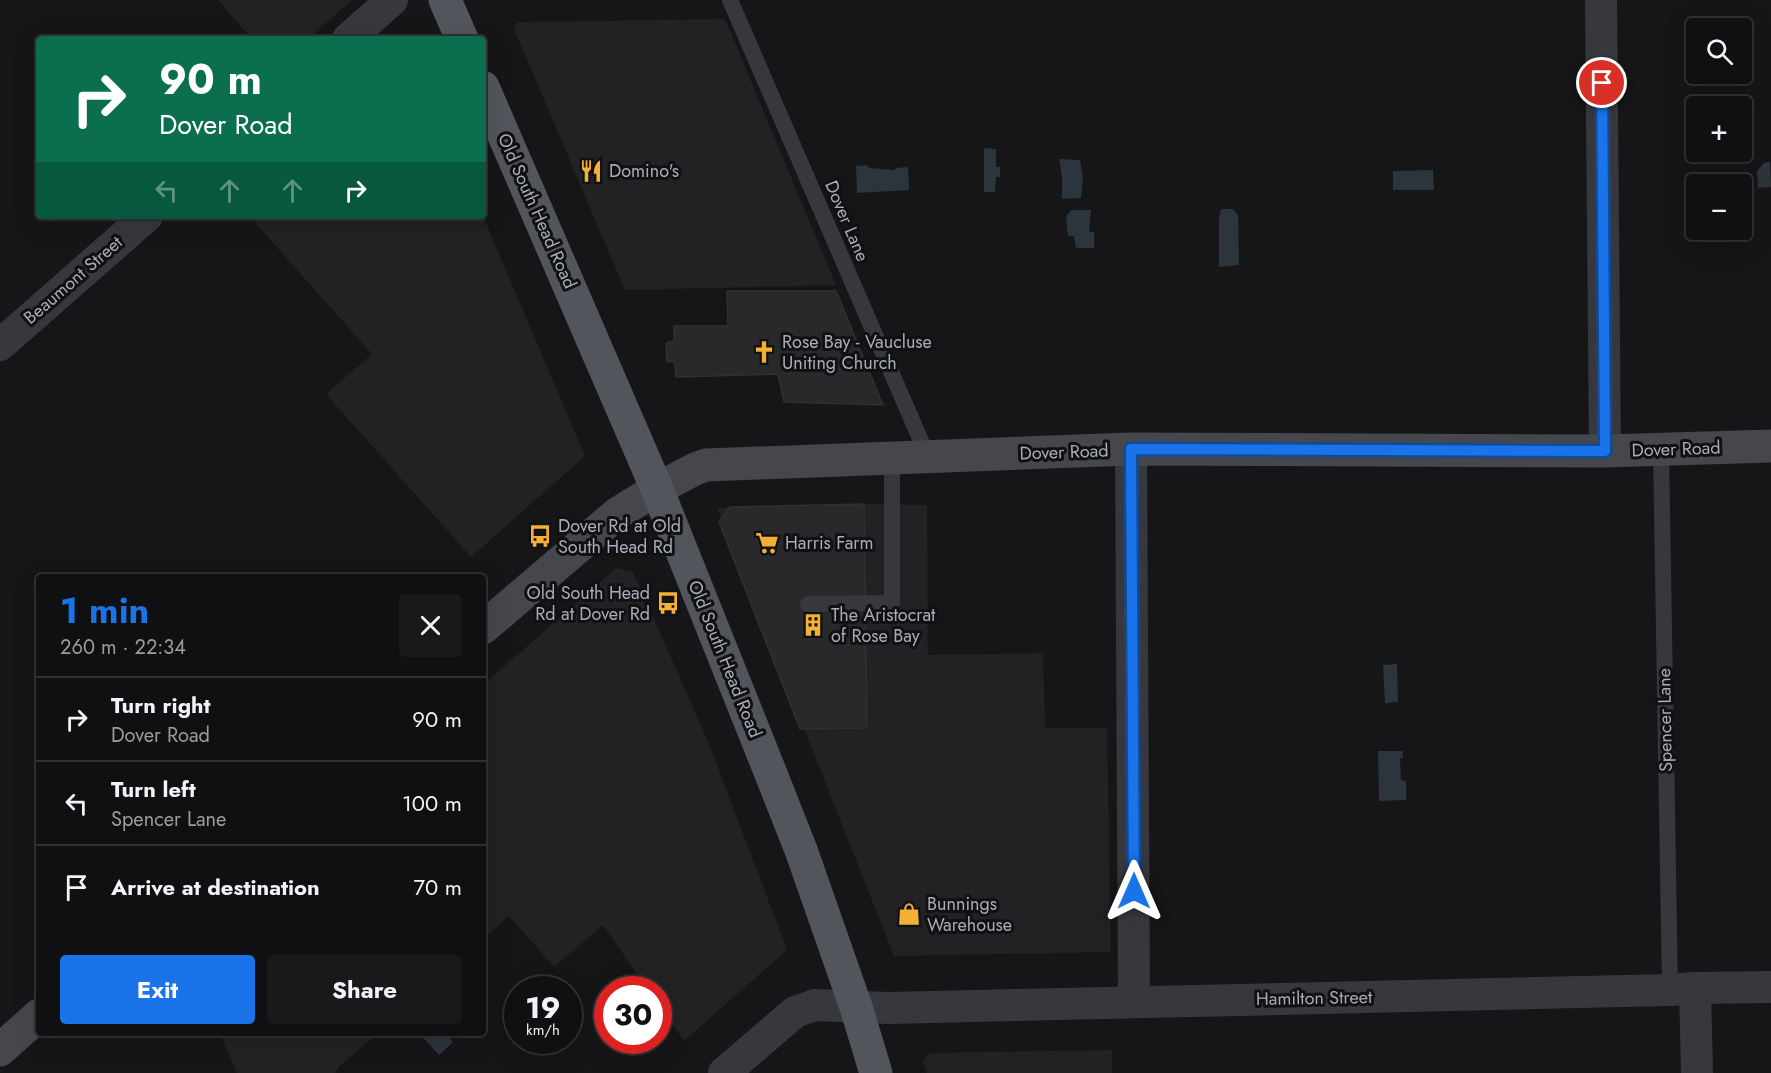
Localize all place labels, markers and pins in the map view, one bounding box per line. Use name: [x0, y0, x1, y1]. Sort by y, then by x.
pin: [1576, 57, 1627, 108]
restaurant icon: Domino's: [578, 158, 604, 184]
place label: Domino's: [609, 158, 679, 184]
place label: Rose Bay - Vaucluse Uniting Church: [782, 329, 932, 376]
church icon: Rose Bay - Vaucluse Uniting Church: [751, 339, 777, 365]
place label: Dover Rd at Old South Head Rd: [558, 513, 681, 560]
bus stop icon: Dover Rd at Old South Head Rd: [527, 523, 553, 549]
supermarket icon: Harris Farm: [754, 530, 780, 556]
place label: Harris Farm: [785, 530, 874, 556]
place label: Old South Head Rd at Dover Rd: [527, 580, 650, 627]
bus stop icon: Old South Head Rd at Dover Rd: [655, 590, 681, 616]
place label: The Aristocrat of Rose Bay: [831, 602, 936, 649]
building icon: The Aristocrat of Rose Bay: [800, 612, 826, 638]
place label: Bunnings Warehouse: [927, 891, 1012, 938]
shop icon: Bunnings Warehouse: [896, 901, 922, 927]

